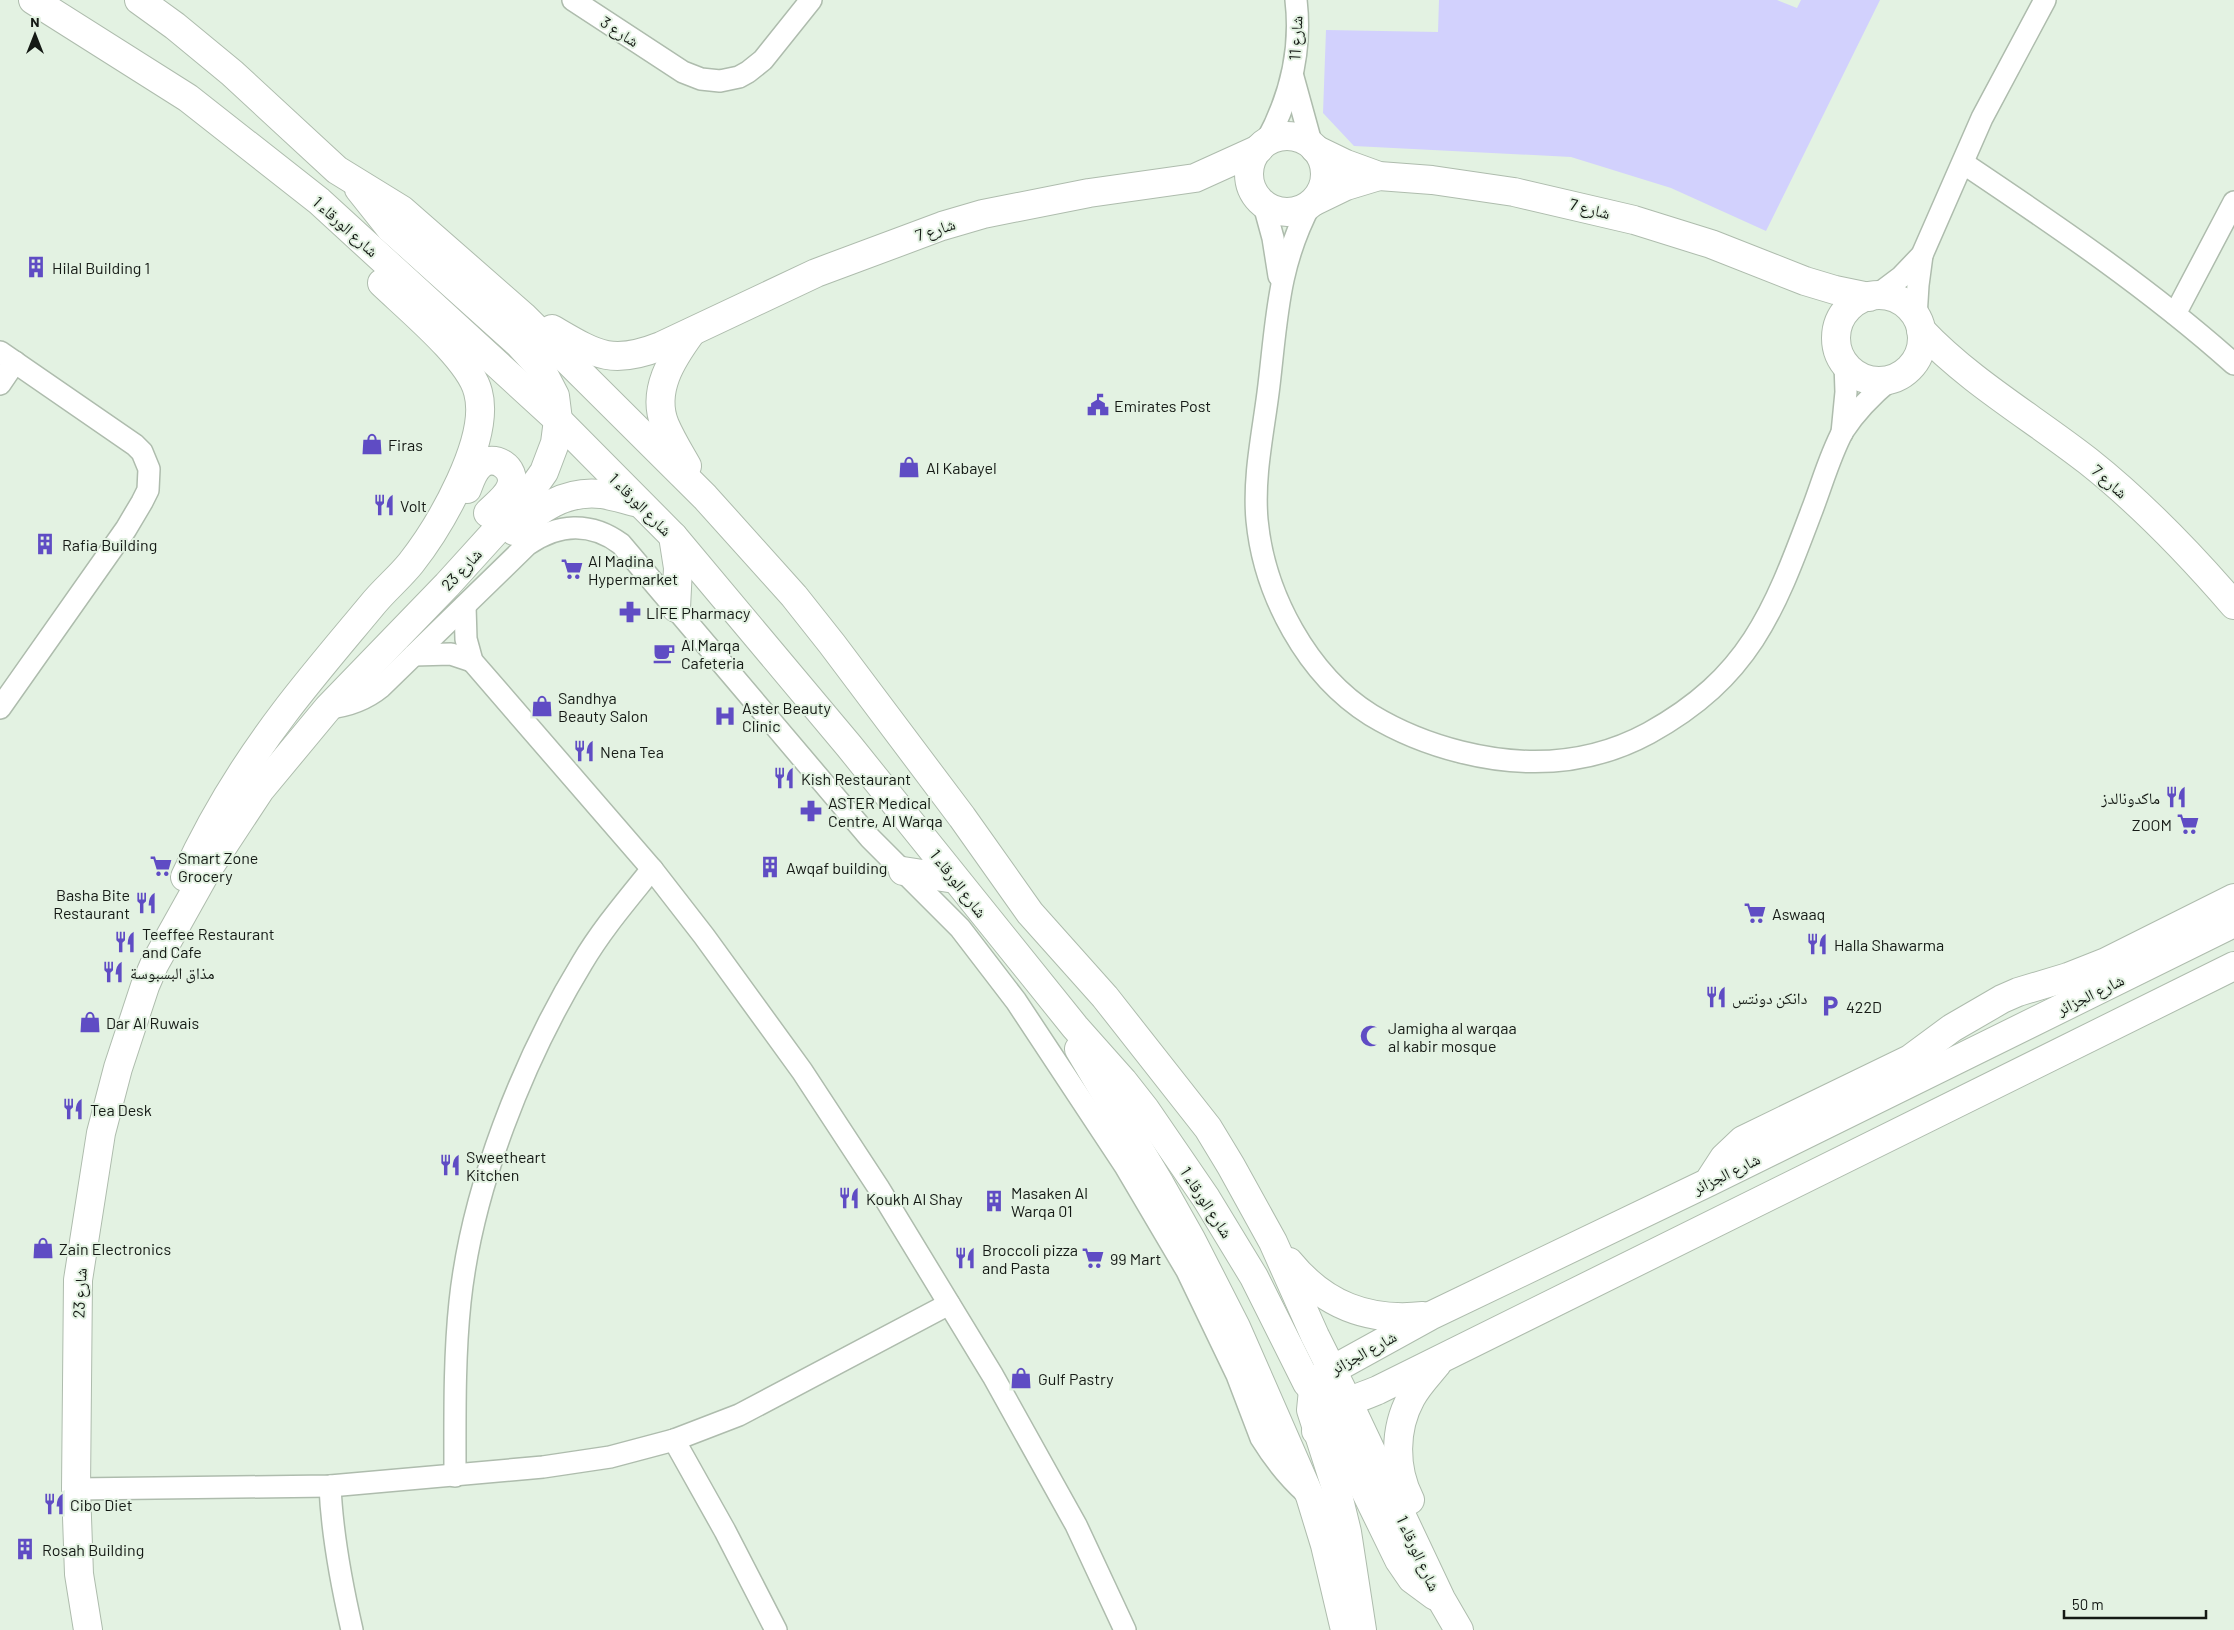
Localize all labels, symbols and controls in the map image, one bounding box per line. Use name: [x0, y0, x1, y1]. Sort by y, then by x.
north arrow: [10, 10, 60, 60]
street label: شارع 3: [596, 12, 643, 52]
text: N: [30, 13, 40, 30]
street label: شارع 11: [1284, 15, 1308, 61]
street label: شارع الورقاء 1: [308, 192, 382, 262]
street label: شارع 7: [1567, 194, 1612, 224]
street label: شارع 7: [912, 214, 958, 246]
building icon: Hilal Building 1: [23, 254, 49, 280]
place label: Hilal Building 1: [52, 258, 150, 277]
public building icon: Emirates Post: [1085, 392, 1111, 418]
place label: Emirates Post: [1114, 396, 1211, 415]
shop icon: Firas: [359, 431, 385, 457]
place label: Firas: [388, 435, 423, 454]
shop icon: Al Kabayel: [896, 454, 922, 480]
place label: Al Kabayel: [926, 458, 997, 477]
street label: شارع 7: [2087, 460, 2132, 503]
street label: شارع الورقاء 1: [604, 469, 676, 541]
restaurant icon: Volt: [371, 492, 397, 518]
place label: Volt: [400, 496, 427, 515]
building icon: Rafia Building: [32, 531, 58, 557]
place label: Rafia Building: [62, 535, 157, 554]
street label: شارع 23: [437, 544, 487, 595]
place label: Al Madina Hypermarket: [588, 551, 678, 588]
supermarket icon: Al Madina Hypermarket: [559, 556, 585, 582]
pharmacy icon: LIFE Pharmacy: [617, 599, 643, 625]
place label: LIFE Pharmacy: [646, 603, 751, 622]
place label: Al Marqa Cafeteria: [681, 635, 744, 672]
cafe icon: Al Marqa Cafeteria: [651, 640, 677, 666]
place label: Sandhya Beauty Salon: [558, 688, 648, 725]
shop icon: Sandhya Beauty Salon: [529, 693, 555, 719]
place label: Aster Beauty Clinic: [742, 698, 832, 735]
hospital icon: Aster Beauty Clinic: [712, 703, 738, 729]
restaurant icon: Nena Tea: [571, 738, 597, 764]
place label: Nena Tea: [600, 742, 664, 761]
restaurant icon: Kish Restaurant: [771, 765, 797, 791]
place label: Kish Restaurant: [801, 769, 911, 788]
restaurant icon: ماكدونالدز: [2163, 784, 2189, 810]
place label: ماكدونالدز: [2100, 788, 2160, 808]
place label: ASTER Medical Centre, Al Warqa: [828, 793, 943, 830]
pharmacy icon: ASTER Medical Centre, Al Warqa: [798, 798, 824, 824]
supermarket icon: ZOOM: [2175, 811, 2201, 837]
place label: ZOOM: [2132, 815, 2172, 834]
street label: شارع الورقاء 1: [925, 845, 991, 922]
place label: Smart Zone Grocery: [178, 848, 258, 885]
supermarket icon: Smart Zone Grocery: [148, 853, 174, 879]
building icon: Awqaf building: [757, 854, 783, 880]
place label: Awqaf building: [786, 858, 887, 877]
place label: Basha Bite Restaurant: [53, 885, 130, 922]
restaurant icon: Basha Bite Restaurant: [133, 890, 159, 916]
supermarket icon: Aswaaq: [1742, 900, 1768, 926]
place label: Aswaaq: [1772, 904, 1825, 923]
place label: Teeffee Restaurant and Cafe: [142, 924, 275, 961]
restaurant icon: Teeffee Restaurant and Cafe: [112, 929, 138, 955]
restaurant icon: Halla Shawarma: [1804, 931, 1830, 957]
place label: Halla Shawarma: [1834, 935, 1944, 954]
restaurant icon: مذاق البسبوسة: [100, 959, 126, 985]
place label: مذاق البسبوسة: [130, 963, 215, 984]
street label: شارع الجزائر: [2052, 970, 2128, 1021]
restaurant icon: دانكن دونتس: [1703, 984, 1729, 1010]
place label: دانكن دونتس: [1732, 988, 1807, 1009]
parking icon: 422D: [1817, 993, 1843, 1019]
place label: 422D: [1846, 997, 1882, 1016]
shop icon: Dar Al Ruwais: [77, 1009, 103, 1035]
place label: Dar Al Ruwais: [106, 1013, 199, 1032]
place label: Jamigha al warqaa al kabir mosque: [1388, 1018, 1517, 1055]
mosque icon: Jamigha al warqaa al kabir mosque: [1358, 1023, 1384, 1049]
restaurant icon: Tea Desk: [60, 1096, 86, 1122]
place label: Tea Desk: [90, 1100, 152, 1119]
place label: Sweetheart Kitchen: [466, 1147, 546, 1184]
street label: شارع الجزائر: [1688, 1149, 1764, 1200]
restaurant icon: Sweetheart Kitchen: [437, 1152, 463, 1178]
street label: شارع الورقاء 1: [1175, 1163, 1237, 1242]
place label: Masaken Al Warqa 01: [1011, 1183, 1088, 1220]
restaurant icon: Koukh Al Shay: [836, 1185, 862, 1211]
building icon: Masaken Al Warqa 01: [981, 1188, 1007, 1214]
place label: Koukh Al Shay: [866, 1189, 963, 1208]
shop icon: Zain Electronics: [30, 1235, 56, 1261]
place label: Zain Electronics: [59, 1239, 171, 1258]
place label: Broccoli pizza and Pasta: [982, 1240, 1078, 1277]
restaurant icon: Broccoli pizza and Pasta: [952, 1245, 978, 1271]
supermarket icon: 99 Mart: [1080, 1245, 1106, 1271]
place label: 99 Mart: [1110, 1249, 1161, 1268]
street label: شارع 23: [68, 1267, 92, 1319]
street label: شارع الجزائر: [1326, 1326, 1400, 1380]
shop icon: Gulf Pastry: [1008, 1365, 1034, 1391]
place label: Gulf Pastry: [1038, 1369, 1114, 1388]
restaurant icon: Cibo Diet: [41, 1491, 67, 1517]
place label: Cibo Diet: [70, 1495, 133, 1514]
street label: شارع الورقاء 1: [1391, 1512, 1445, 1595]
building icon: Rosah Building: [12, 1536, 38, 1562]
place label: Rosah Building: [42, 1540, 144, 1559]
scale bar: [2064, 1588, 2206, 1620]
text: 50 m: [2072, 1595, 2104, 1613]

